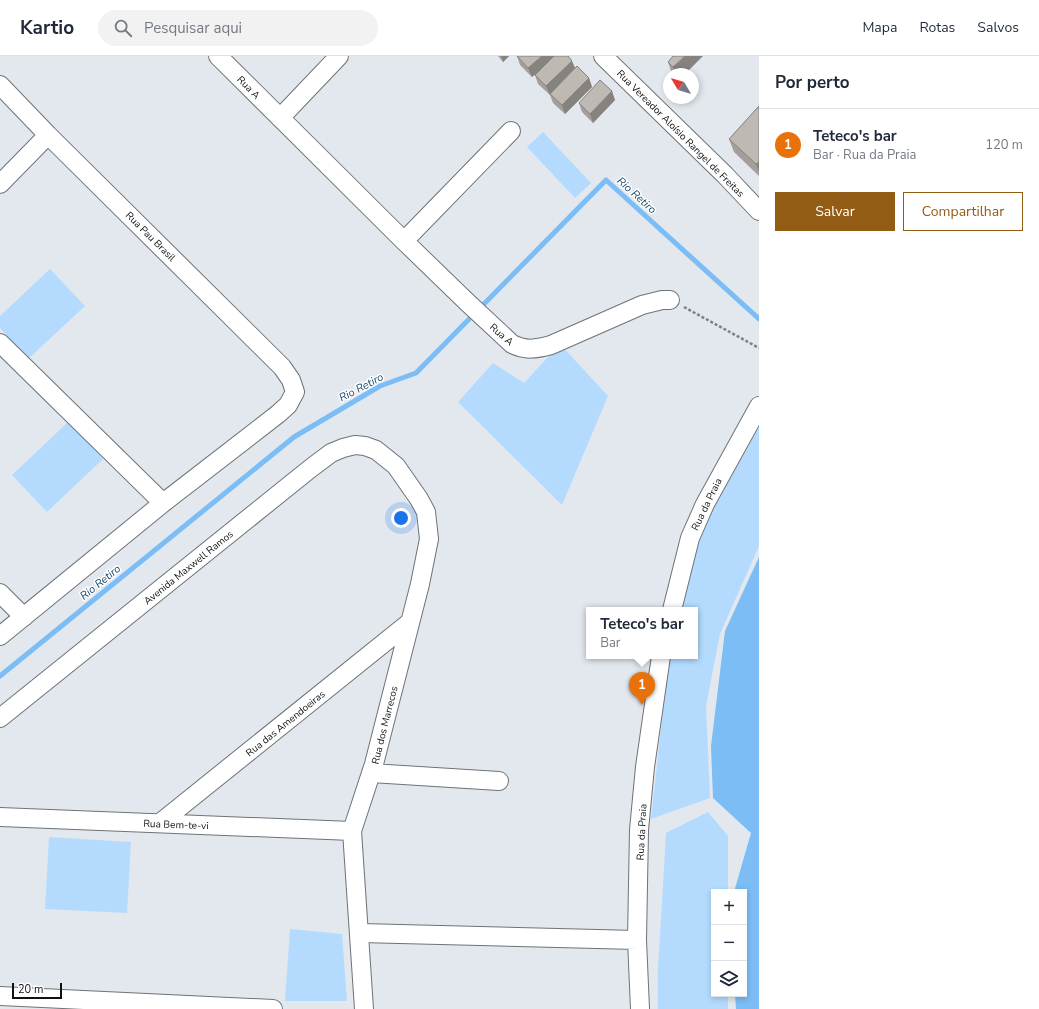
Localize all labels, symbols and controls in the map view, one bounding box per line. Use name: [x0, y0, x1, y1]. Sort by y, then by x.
search box: [98, 10, 378, 46]
text: Kartio: [20, 15, 74, 41]
icon: search: [112, 17, 134, 39]
text: Pesquisar aqui: [144, 18, 242, 38]
text: Mapa: [862, 18, 897, 37]
text: Rotas: [919, 18, 955, 37]
text: Salvos: [977, 18, 1019, 37]
street label: Rua Vereador Aloísio Rangel de Freitas: [613, 67, 747, 201]
north arrow: [663, 68, 699, 104]
text: Por perto: [775, 71, 850, 94]
street label: Rua A: [234, 73, 263, 103]
text: Teteco's bar: [813, 126, 897, 146]
text: 1: [784, 136, 792, 154]
text: 120 m: [985, 136, 1023, 154]
text: Bar · Rua da Praia: [813, 146, 917, 164]
water label: Rio Retiro: [614, 174, 660, 217]
button: Salvar: [775, 192, 895, 231]
button: Compartilhar: [903, 192, 1023, 231]
street label: Rua Pau Brasil: [122, 209, 178, 265]
street label: Rua A: [486, 320, 517, 350]
water label: Rio Retiro: [336, 369, 386, 405]
street label: Rua da Praia: [688, 476, 726, 533]
your location: [391, 508, 411, 528]
street label: Avenida Maxwell Ramos: [141, 527, 236, 608]
water label: Rio Retiro: [77, 561, 124, 603]
popup: [586, 607, 698, 659]
text: Teteco's bar: [600, 614, 684, 634]
text: Bar: [600, 634, 620, 652]
pin: 1: [629, 672, 655, 705]
street label: Rua dos Marrecos: [368, 685, 401, 766]
street label: Rua das Amendoeiras: [243, 687, 328, 760]
street label: Rua da Praia: [634, 803, 650, 861]
street label: Rua Bem-te-vi: [143, 817, 209, 833]
map controls: [711, 889, 747, 997]
button: +: [711, 889, 747, 925]
button: −: [711, 925, 747, 961]
button: layers: [711, 961, 747, 997]
scale bar: [12, 981, 62, 1000]
text: 20 m: [18, 982, 43, 997]

